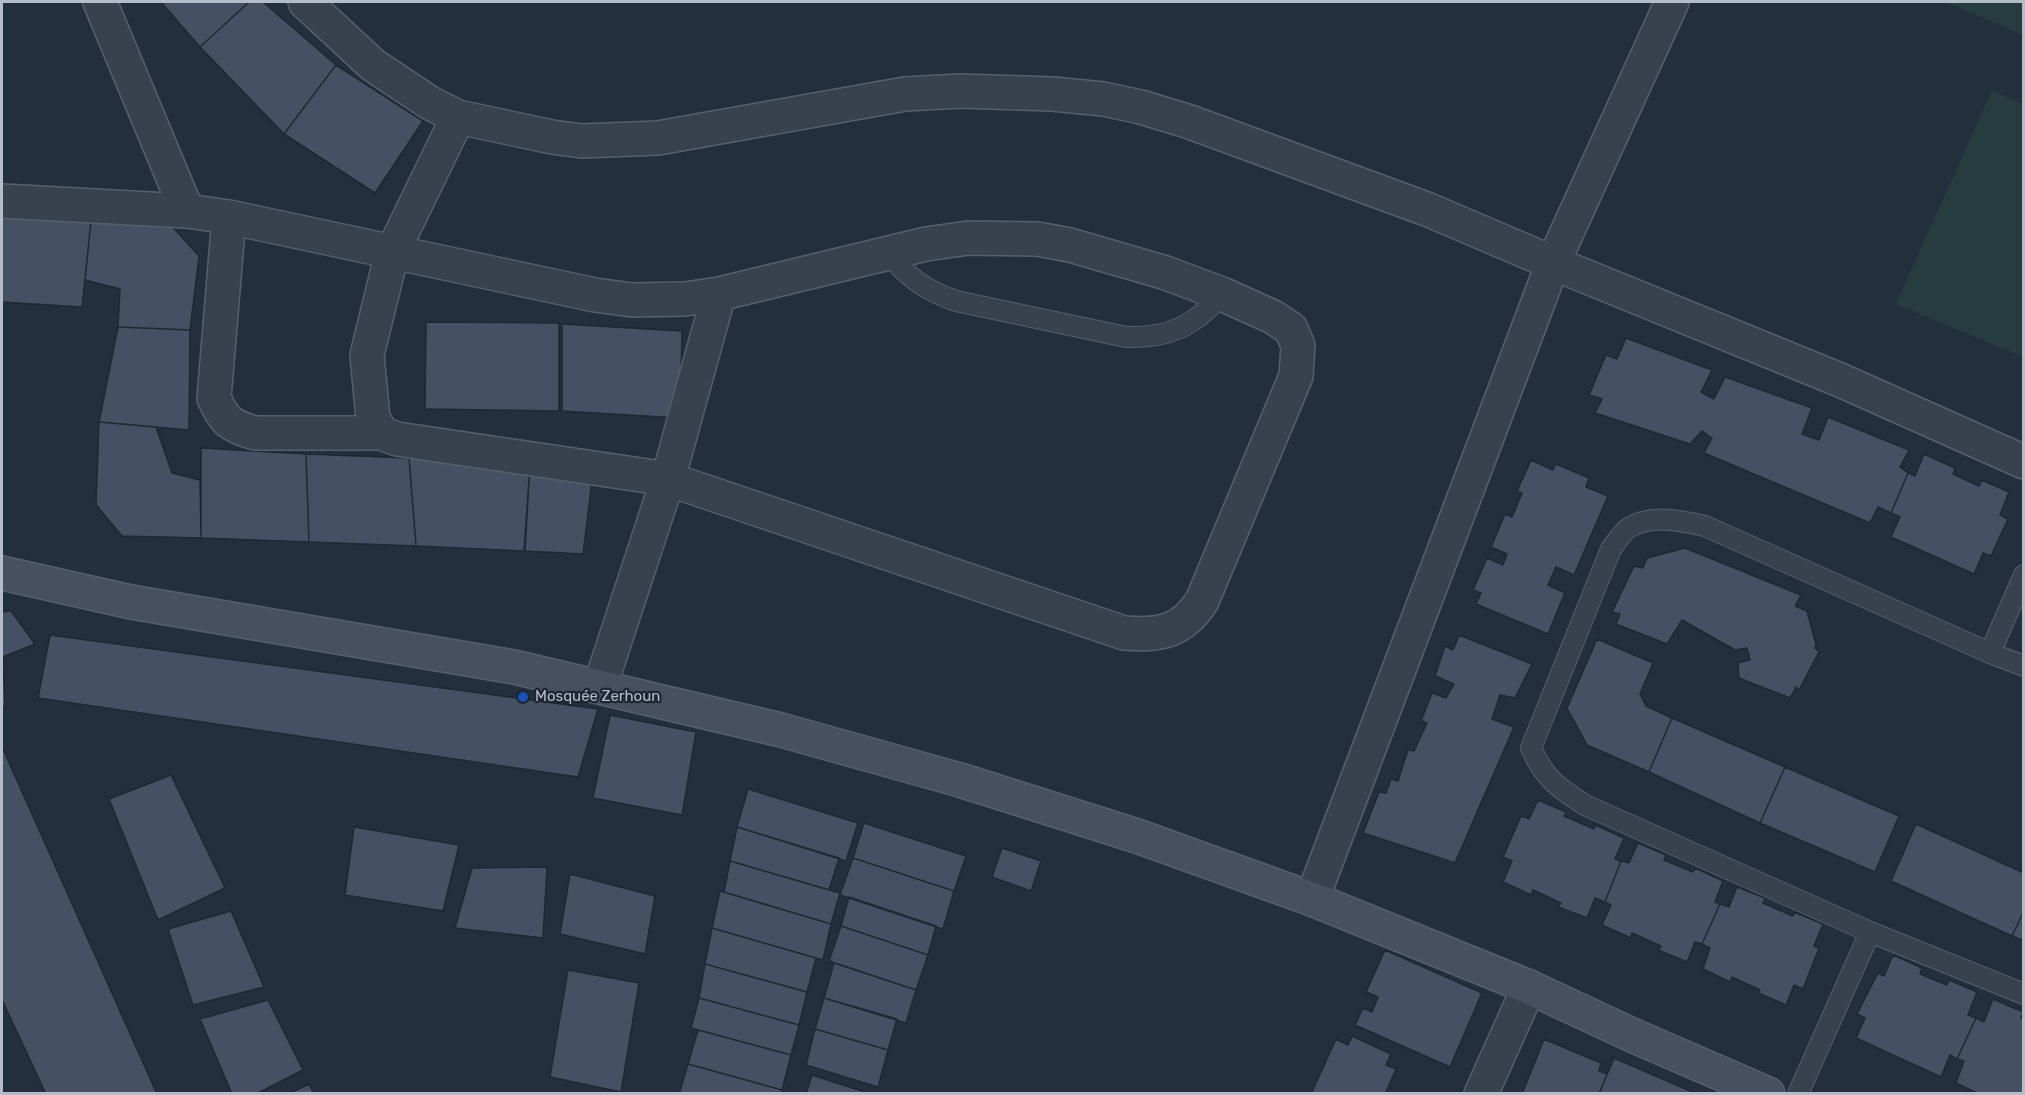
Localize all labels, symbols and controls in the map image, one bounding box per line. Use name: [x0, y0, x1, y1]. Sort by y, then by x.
place label: Mosquée Zerhoun: [535, 688, 660, 706]
marker: Mosquée Zerhoun: [516, 690, 530, 704]

